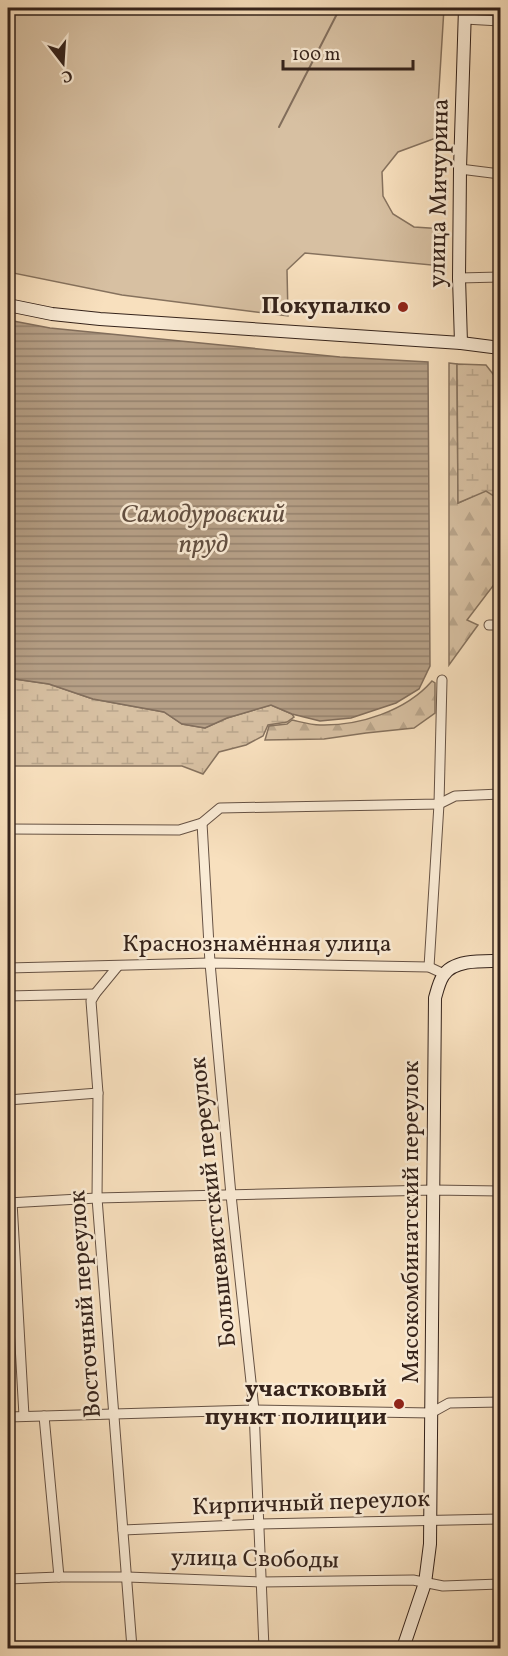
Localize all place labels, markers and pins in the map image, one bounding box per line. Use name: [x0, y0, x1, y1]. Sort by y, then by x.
place label: Покупалко: [261, 290, 391, 324]
marker: Покупалко: [396, 300, 410, 314]
place label: участковый пункт полиции: [205, 1373, 387, 1435]
marker: участковый пункт полиции: [392, 1397, 406, 1411]

